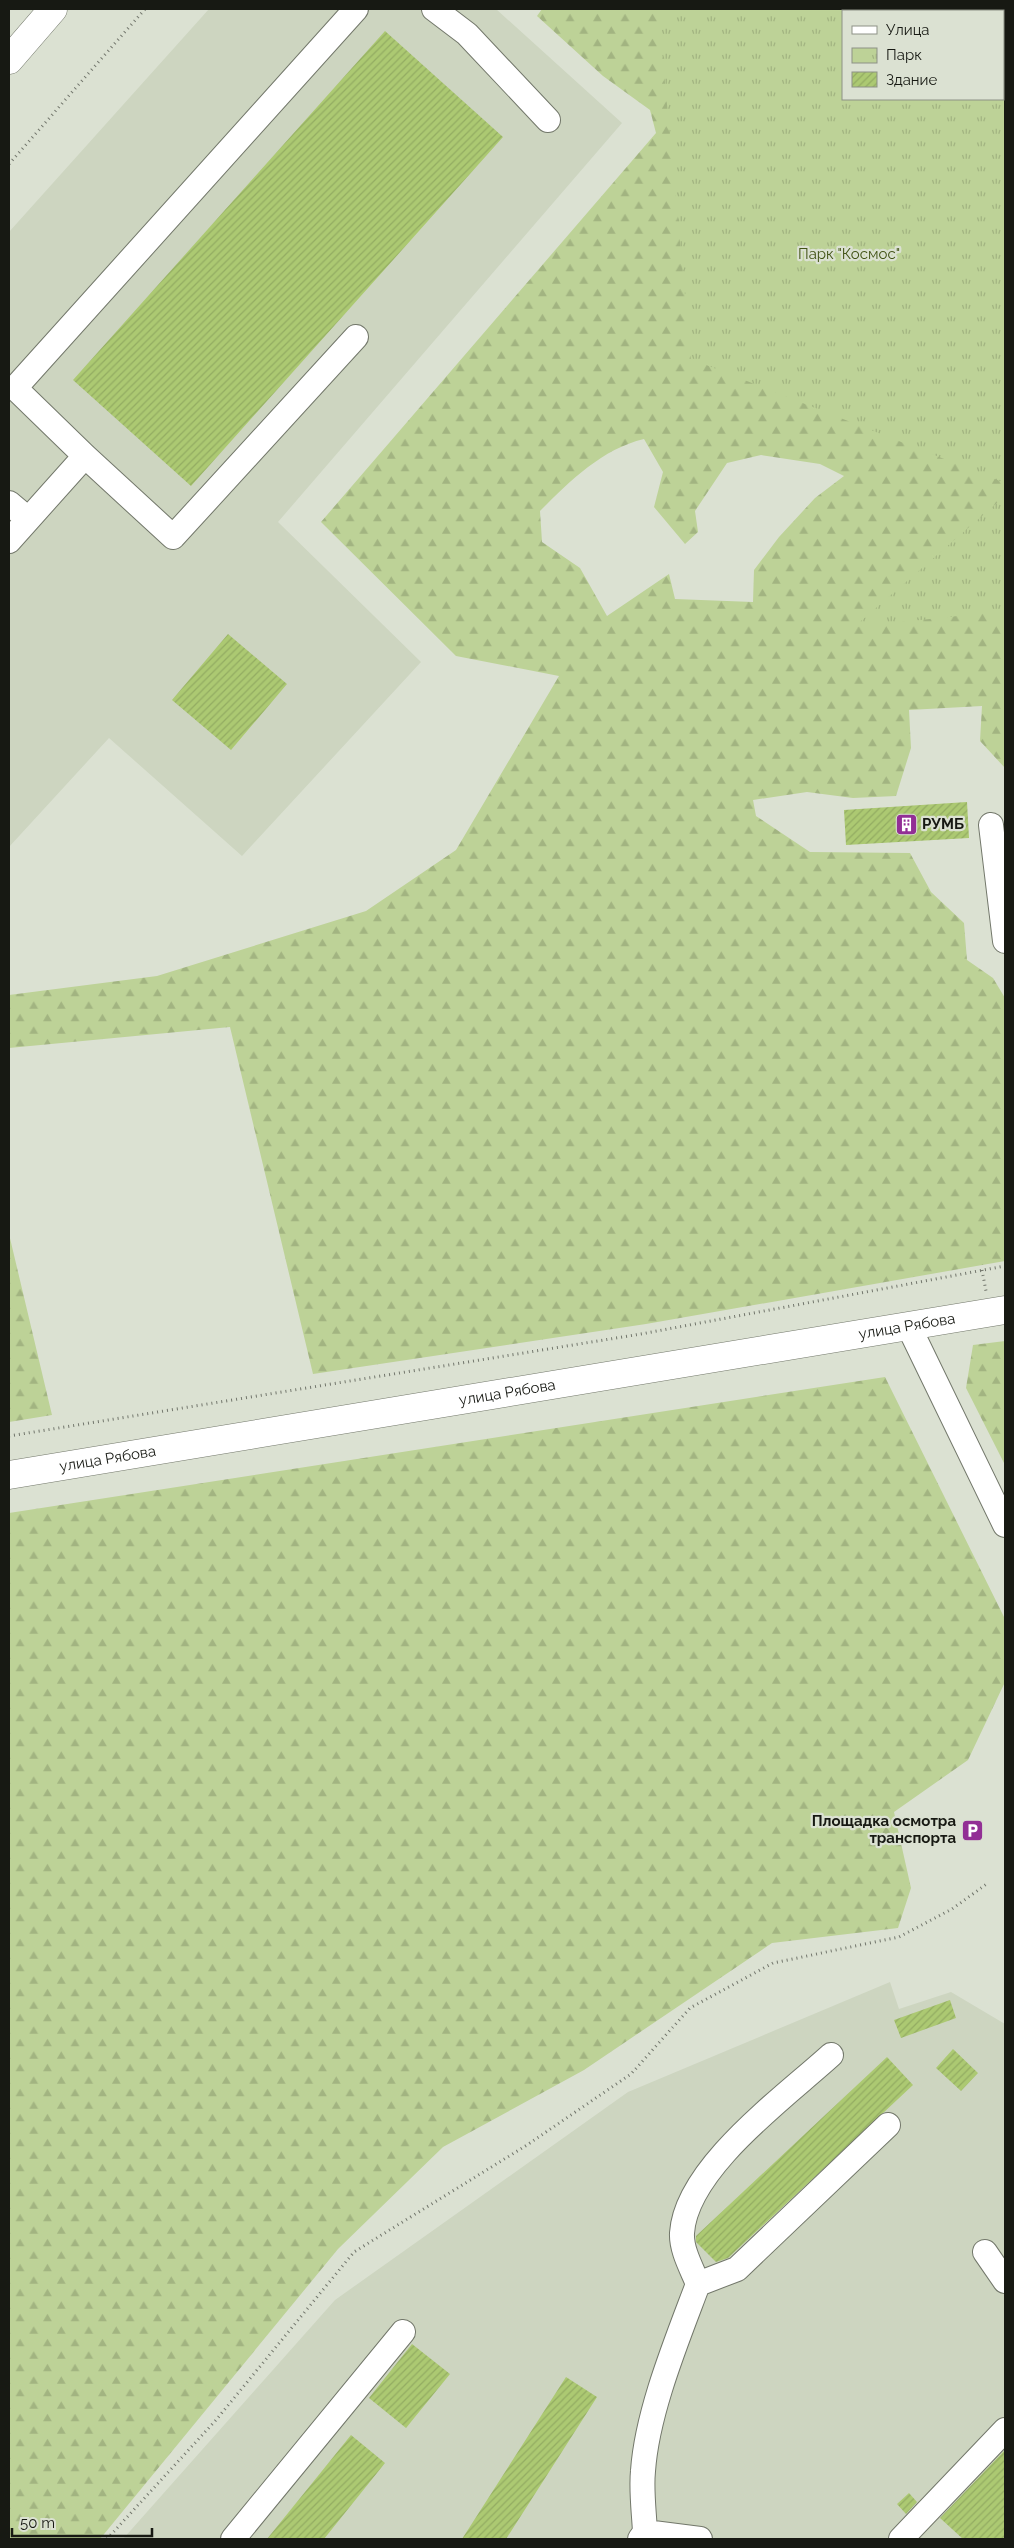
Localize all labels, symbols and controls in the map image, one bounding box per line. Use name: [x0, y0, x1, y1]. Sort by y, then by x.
legend: [842, 10, 1004, 100]
text: Улица: [886, 21, 930, 39]
text: Парк: [886, 46, 922, 64]
text: Здание: [886, 71, 938, 89]
park label: Парк "Космос": [798, 245, 900, 263]
building icon: РУМБ: [894, 812, 918, 836]
place label: РУМБ: [922, 815, 964, 833]
street label: улица Рябова: [857, 1309, 956, 1343]
street label: улица Рябова: [458, 1376, 557, 1409]
street label: улица Рябова: [58, 1442, 157, 1476]
place label: Площадка осмотра транспорта: [812, 1812, 956, 1847]
parking icon: Площадка осмотра транспорта: [960, 1818, 984, 1842]
scale bar: [12, 2506, 152, 2538]
text: 50 m: [20, 2514, 55, 2532]

